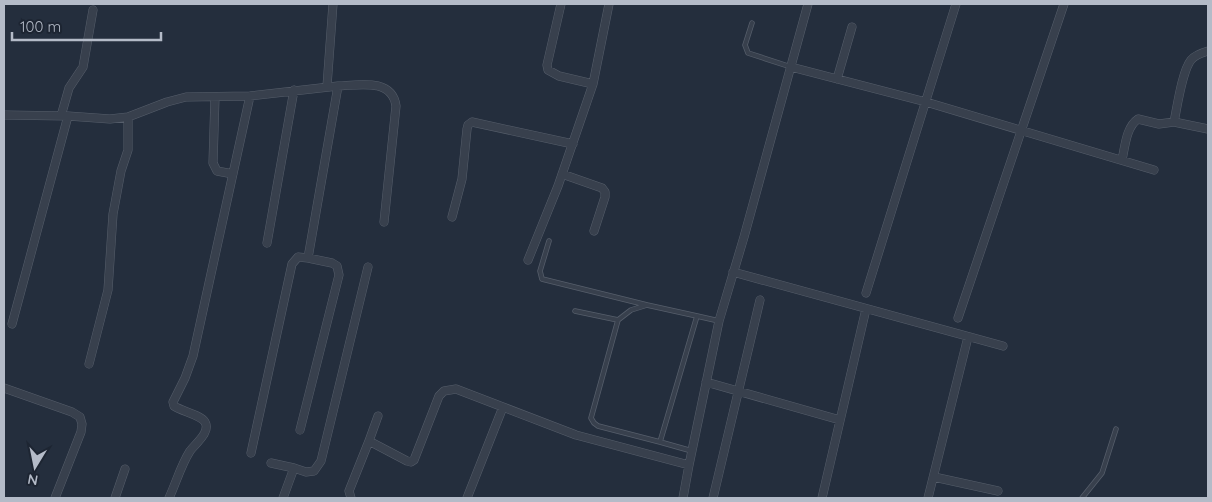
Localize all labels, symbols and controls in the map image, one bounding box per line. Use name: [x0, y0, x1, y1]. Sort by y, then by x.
scale bar: [12, 10, 161, 42]
text: 100 m: [20, 17, 61, 36]
north arrow: [10, 442, 60, 492]
text: N: [26, 470, 39, 490]

